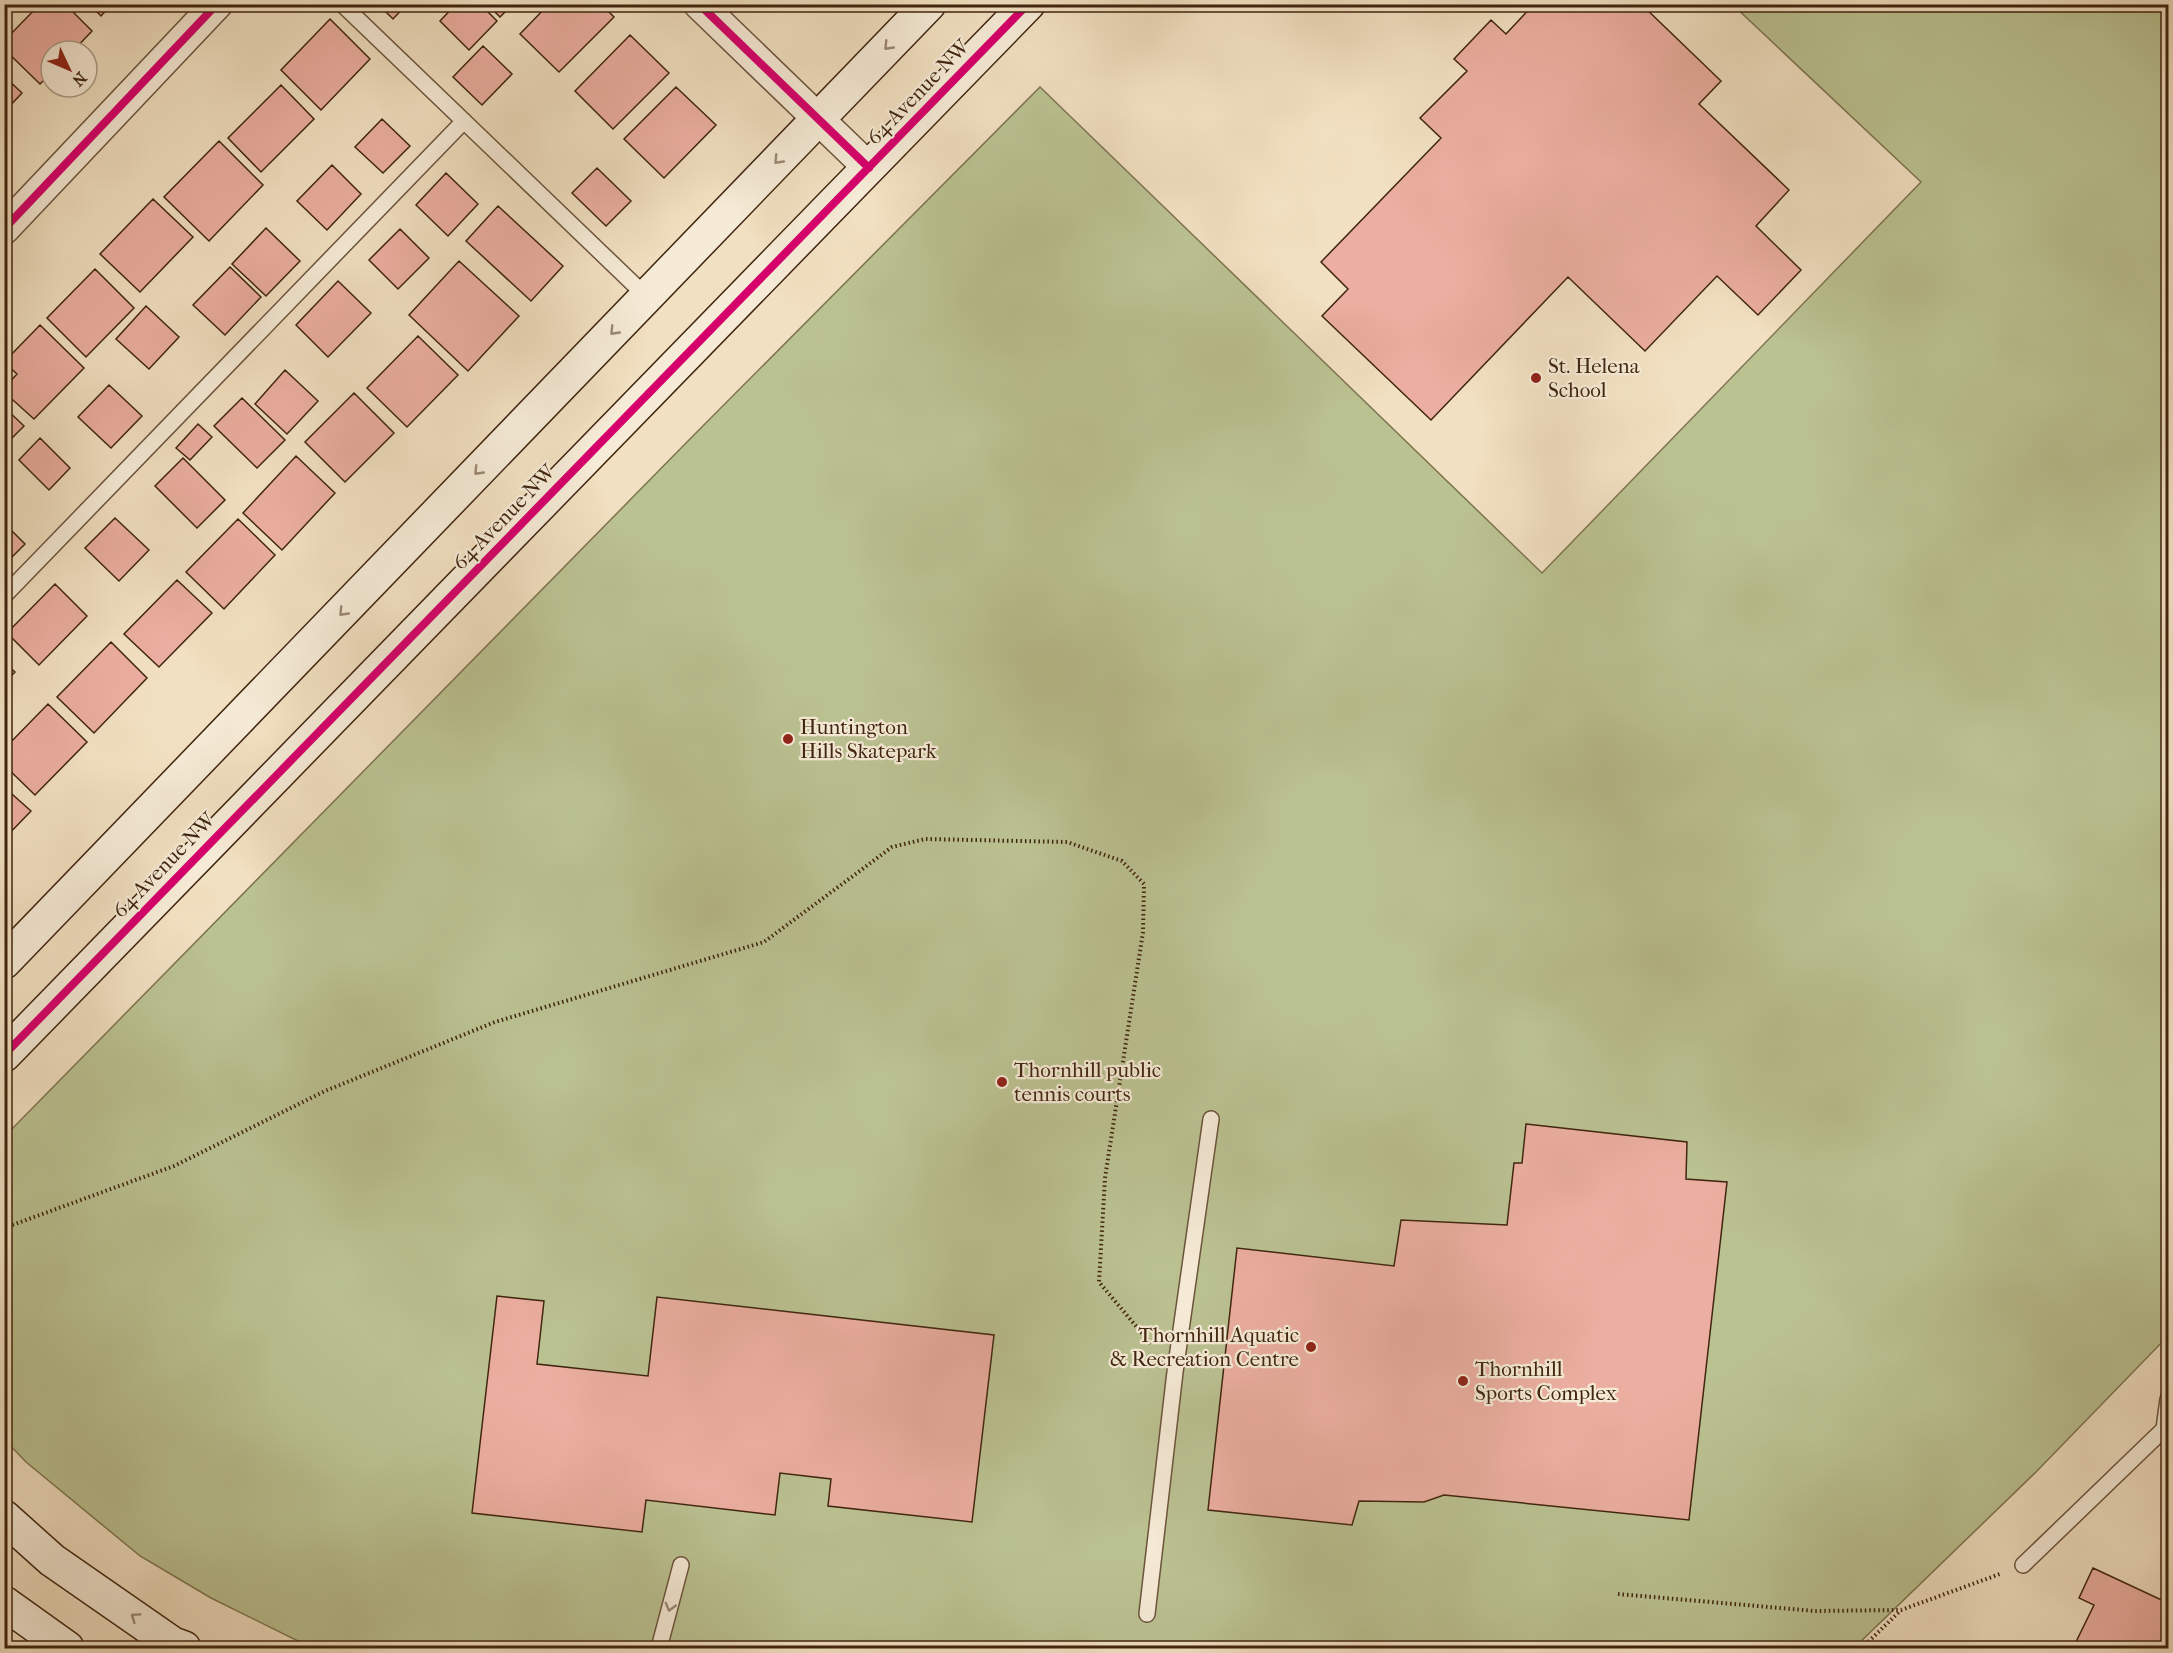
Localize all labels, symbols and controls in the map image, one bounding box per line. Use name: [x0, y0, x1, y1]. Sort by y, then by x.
street label: 64 Avenue NW: [862, 33, 975, 150]
north arrow: [39, 39, 99, 99]
one-way arrow: [884, 40, 895, 50]
text: N: [68, 68, 90, 91]
one-way arrow: [774, 152, 785, 163]
one-way arrow: [610, 324, 621, 335]
place label: St. Helena School: [1548, 354, 1640, 402]
marker: St. Helena School: [1529, 371, 1543, 385]
street label: 64 Avenue NW: [448, 458, 561, 575]
one-way arrow: [475, 464, 486, 475]
one-way arrow: [339, 605, 350, 615]
place label: Huntington Hills Skatepark: [800, 715, 937, 763]
marker: Huntington Hills Skatepark: [781, 732, 795, 746]
street label: 64 Avenue NW: [108, 806, 221, 923]
place label: Thornhill public tennis courts: [1014, 1058, 1161, 1106]
marker: Thornhill public tennis courts: [995, 1075, 1009, 1089]
place label: Thornhill Aquatic & Recreation Centre: [1110, 1323, 1299, 1371]
marker: Thornhill Aquatic & Recreation Centre: [1304, 1340, 1318, 1354]
place label: Thornhill Sports Complex: [1475, 1357, 1617, 1405]
marker: Thornhill Sports Complex: [1456, 1374, 1470, 1388]
one-way arrow: [665, 1601, 677, 1612]
one-way arrow: [130, 1613, 141, 1624]

